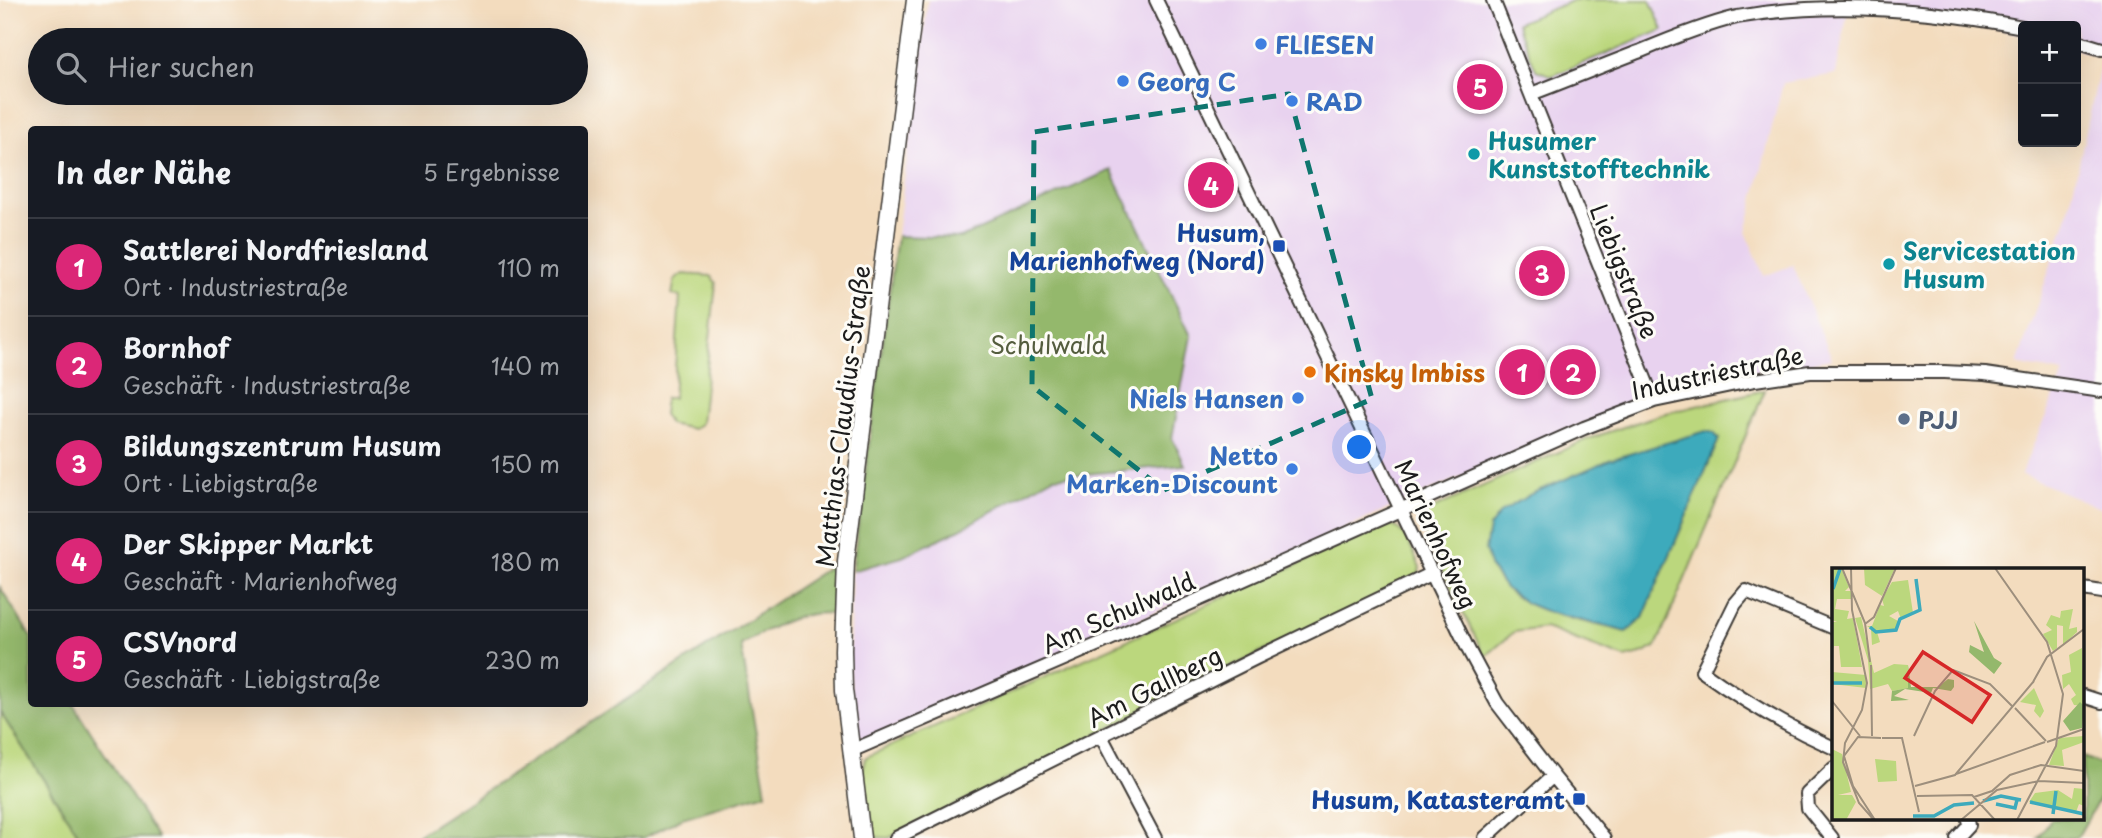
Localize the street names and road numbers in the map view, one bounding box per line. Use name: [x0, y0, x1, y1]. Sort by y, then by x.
street label: Liebigstraße: [1582, 198, 1668, 344]
street label: Matthias-Claudius-Straße: [806, 263, 878, 569]
street label: Industriestraße: [1628, 336, 1806, 408]
street label: Marienhofweg: [1387, 453, 1487, 615]
street label: Am Schulwald: [1036, 562, 1201, 662]
street label: Am Gallberg: [1080, 637, 1228, 735]

